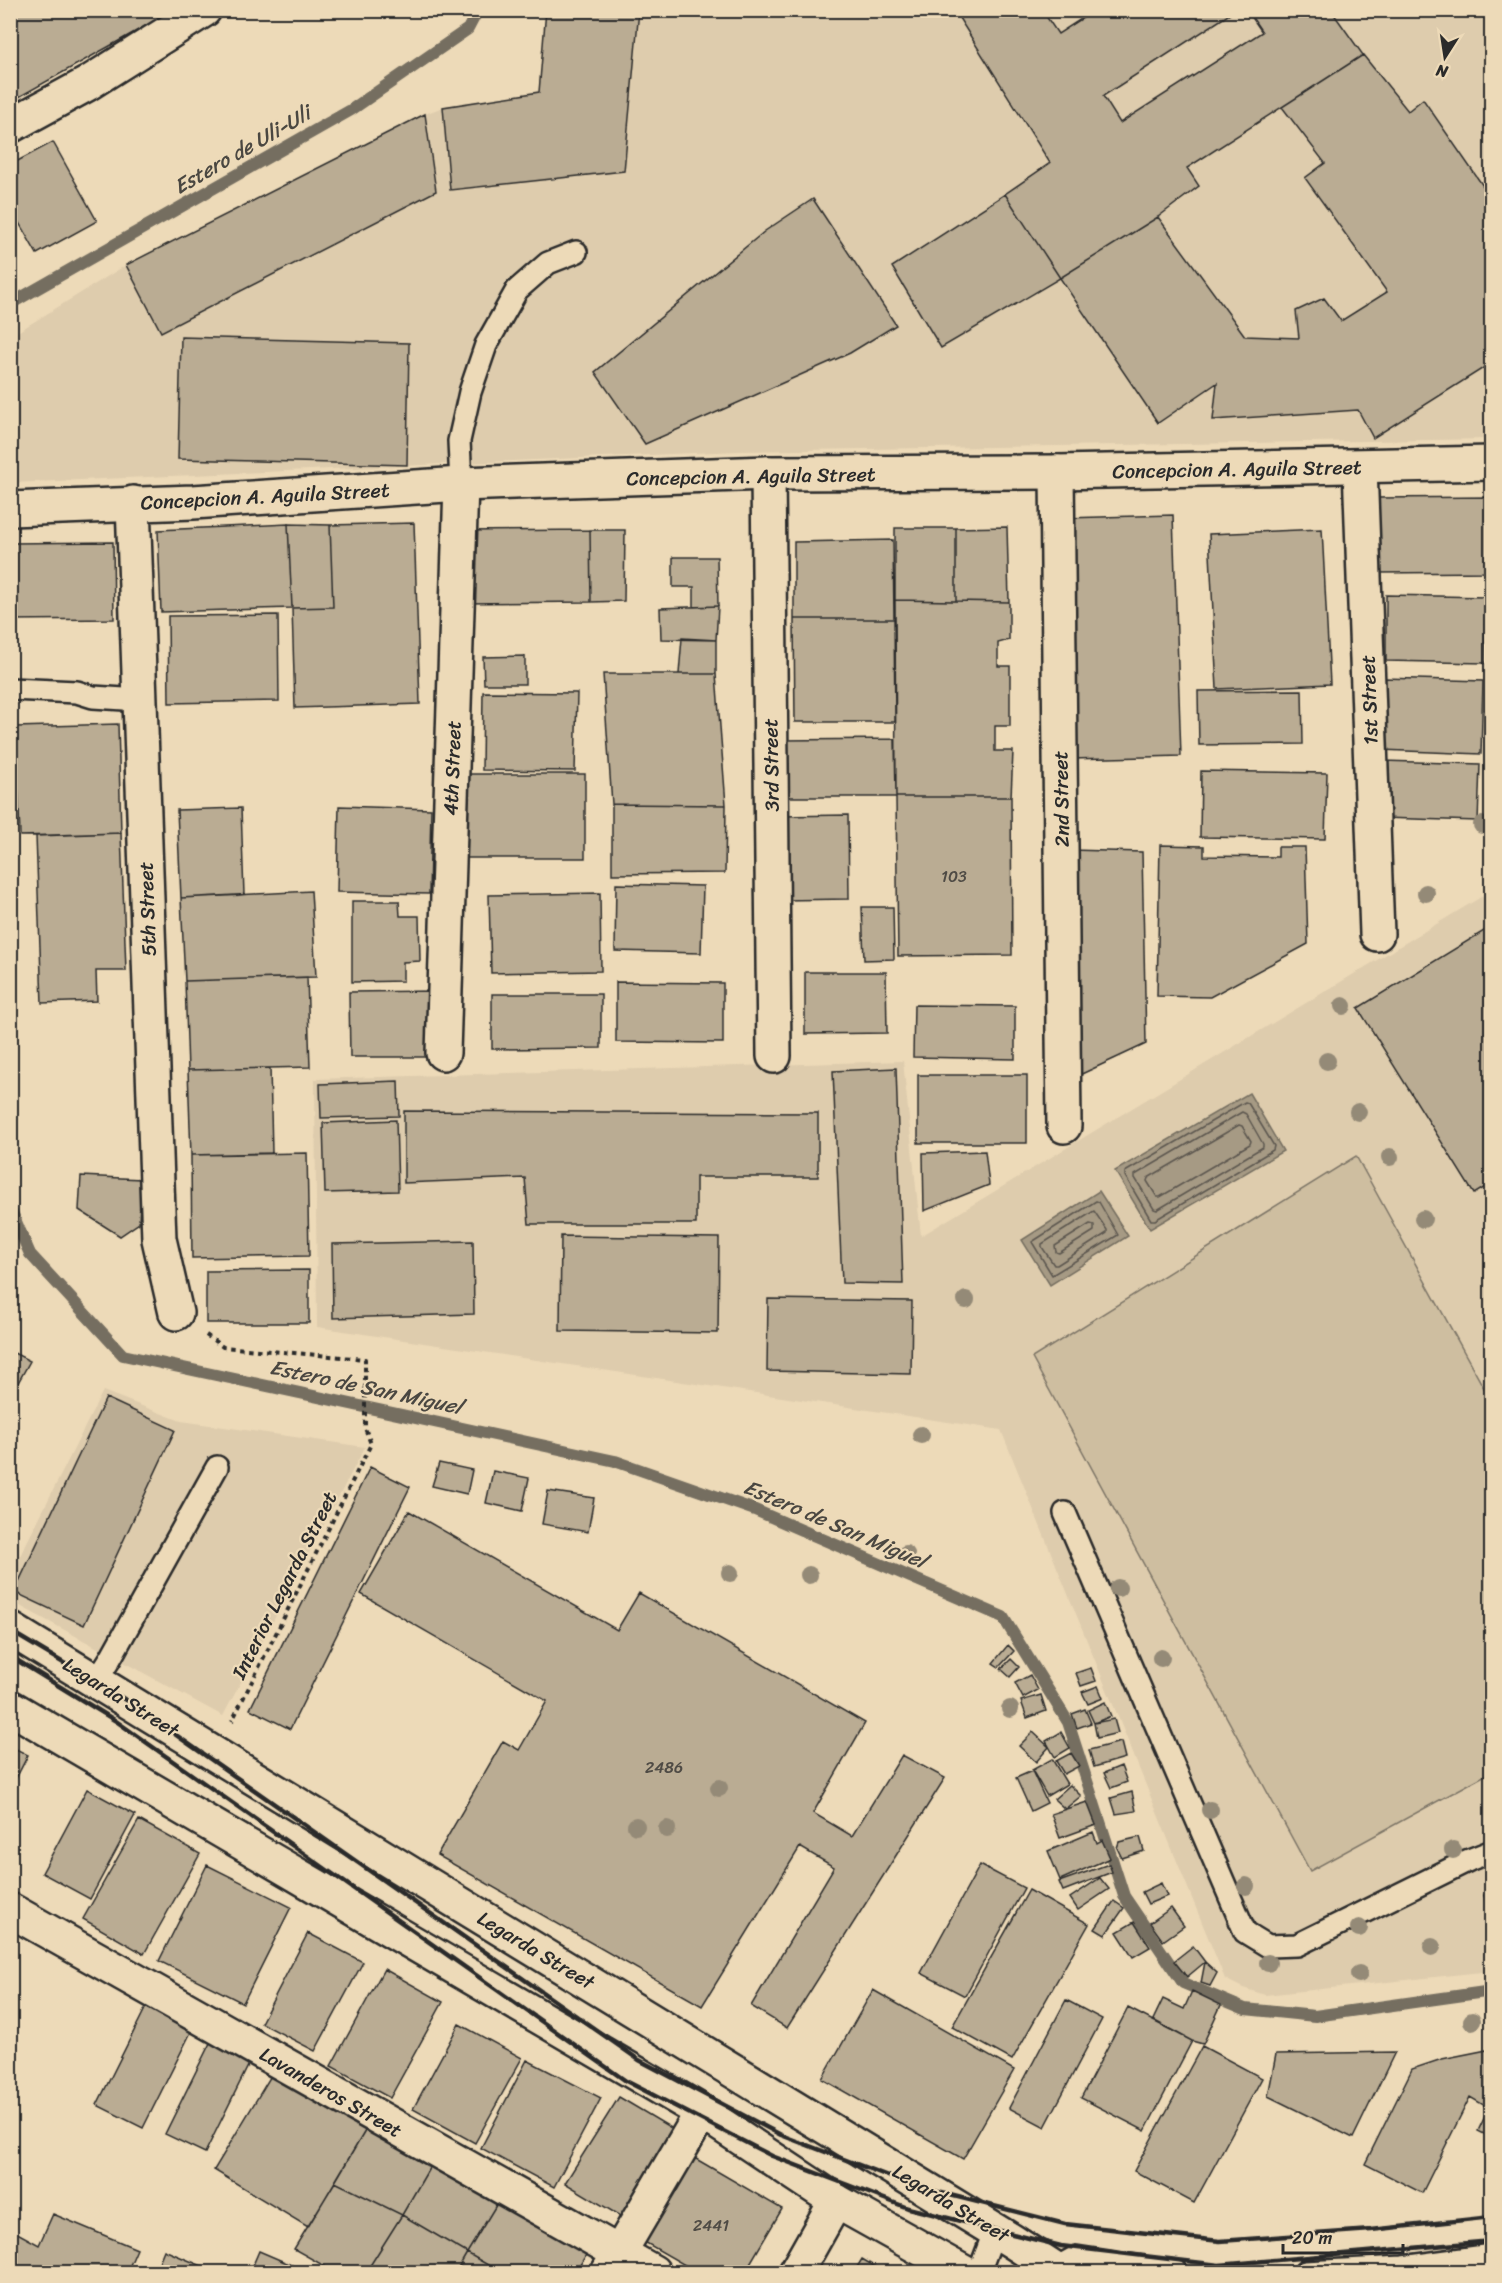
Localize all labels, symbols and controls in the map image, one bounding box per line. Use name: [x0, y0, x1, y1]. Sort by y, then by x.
north arrow: [1415, 27, 1475, 87]
text: N: [1433, 56, 1451, 87]
water label: Estero de Uli-Uli: [166, 93, 322, 205]
street label: Concepcion A. Aguila Street: [1112, 450, 1362, 489]
street label: Concepcion A. Aguila Street: [626, 457, 876, 496]
street label: Concepcion A. Aguila Street: [140, 472, 391, 520]
street label: 1st Street: [1350, 654, 1389, 745]
street label: 3rd Street: [753, 718, 790, 812]
street label: 4th Street: [433, 720, 472, 816]
street label: 2nd Street: [1043, 750, 1080, 847]
street label: 5th Street: [128, 861, 167, 957]
house number: 103: [941, 862, 967, 891]
water label: Estero de San Miguel: [266, 1348, 471, 1427]
water label: Estero de San Miguel: [738, 1468, 937, 1582]
street label: Interior Legarda Street: [221, 1485, 347, 1686]
street label: Legarda Street: [56, 1648, 187, 1748]
house number: 2486: [645, 1753, 683, 1782]
street label: Legarda Street: [470, 1901, 602, 2000]
street label: Lavanderos Street: [253, 2037, 409, 2148]
street label: Legarda Street: [885, 2154, 1017, 2253]
house number: 2441: [693, 2211, 729, 2240]
scale bar: [1283, 2217, 1403, 2255]
text: 20 m: [1292, 2222, 1332, 2254]

